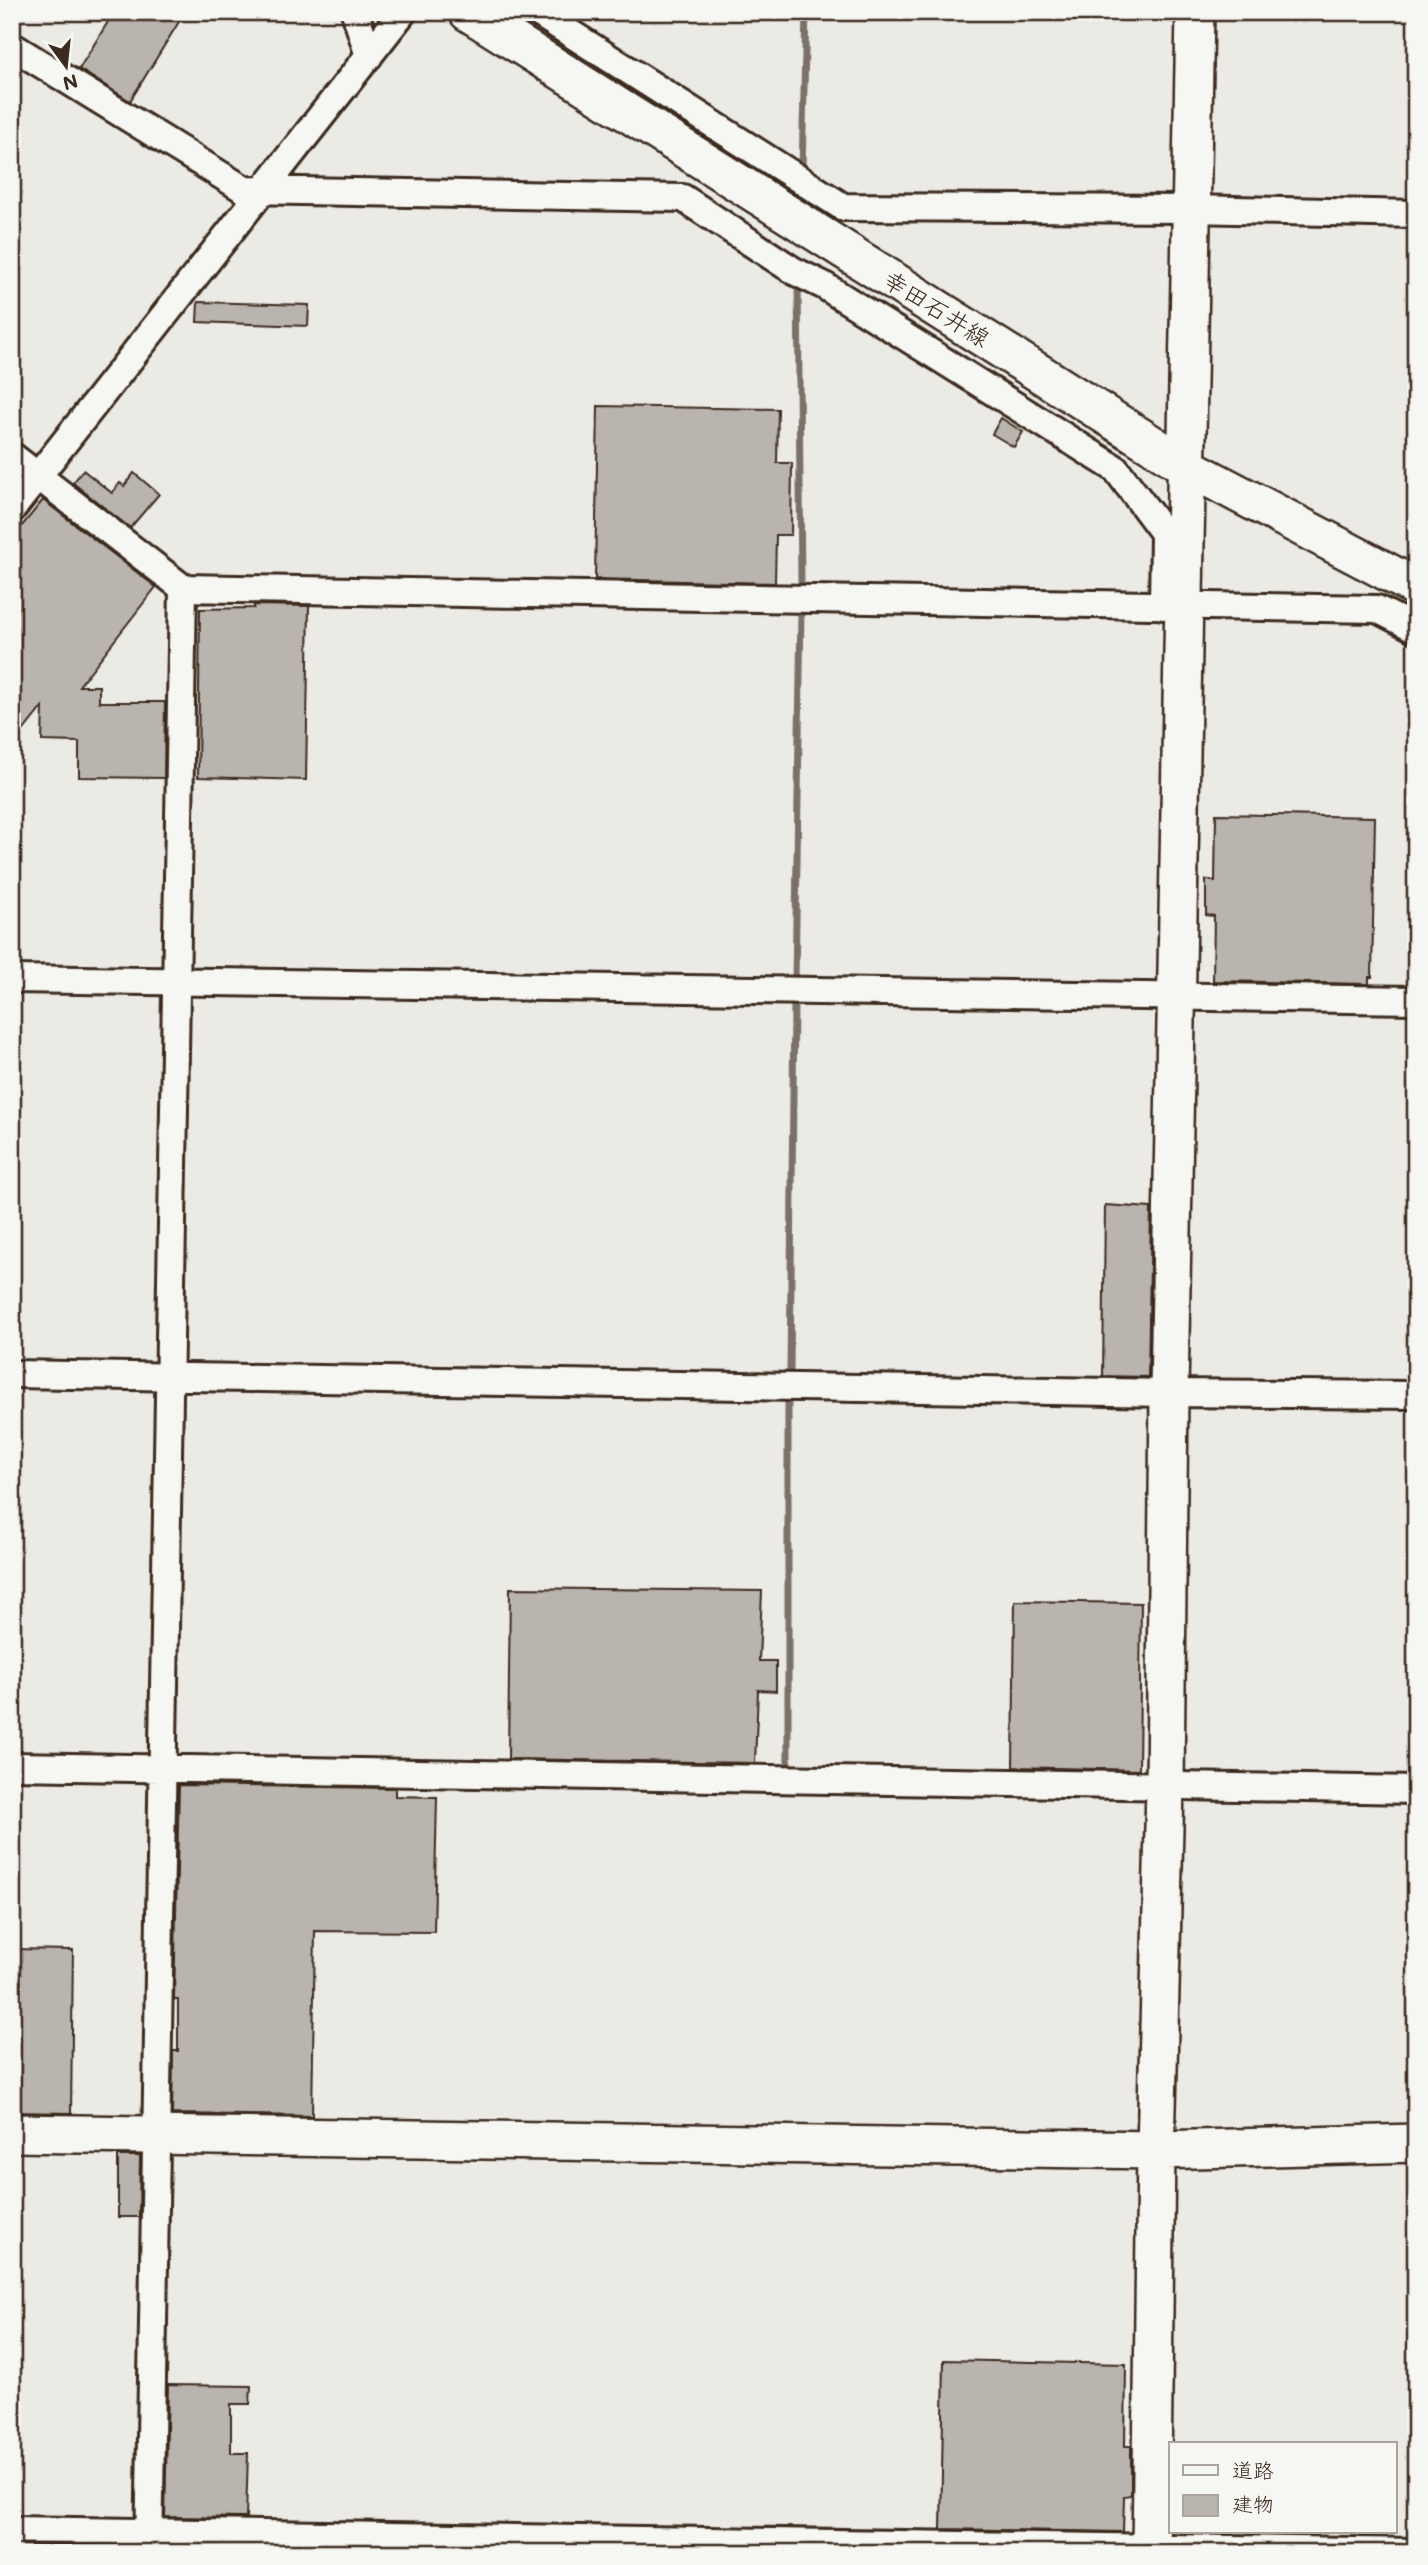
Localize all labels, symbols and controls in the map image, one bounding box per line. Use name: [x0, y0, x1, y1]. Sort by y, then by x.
north arrow: [32, 32, 102, 102]
text: N: [60, 69, 81, 97]
street label: 幸田石井線: [878, 263, 996, 353]
legend: [1169, 2442, 1396, 2534]
text: 道路: [1232, 2456, 1274, 2483]
text: 建物: [1232, 2490, 1274, 2517]

